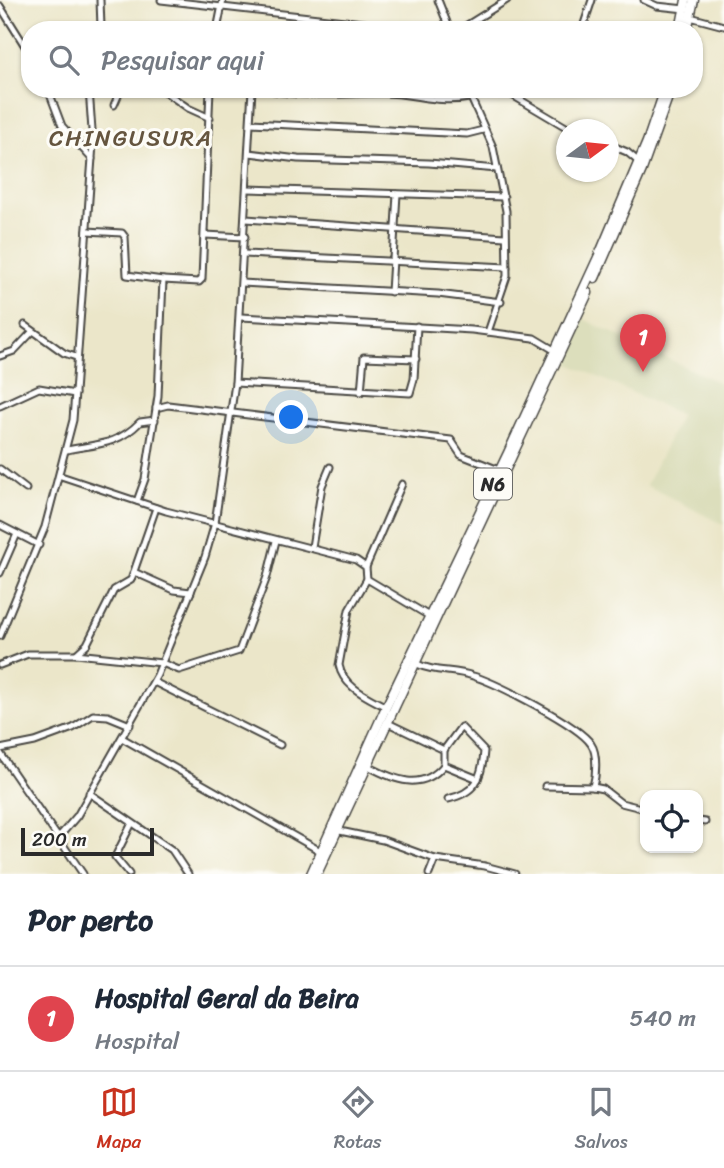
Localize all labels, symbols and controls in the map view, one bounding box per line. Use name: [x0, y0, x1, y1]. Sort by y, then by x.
search box: [21, 21, 703, 98]
text: Pesquisar aqui: [101, 37, 264, 83]
icon: search: [45, 41, 83, 79]
district label: CHINGUSURA: [49, 118, 213, 159]
north arrow: [556, 119, 619, 182]
pin: 1: [620, 314, 666, 372]
your location: [274, 400, 308, 434]
road number: N6: [474, 468, 512, 499]
map controls: [640, 790, 703, 853]
button: locate: [640, 790, 703, 853]
text: 200 m: [32, 823, 87, 856]
scale bar: [21, 825, 154, 857]
text: Por perto: [28, 893, 153, 947]
text: Hospital Geral da Beira: [95, 975, 359, 1021]
text: 1: [46, 998, 56, 1039]
text: 540 m: [629, 998, 696, 1039]
text: Hospital: [95, 1021, 179, 1062]
tab: Mapa: [96, 1083, 141, 1158]
tab: Rotas: [334, 1083, 382, 1158]
tab: Salvos: [574, 1083, 628, 1158]

